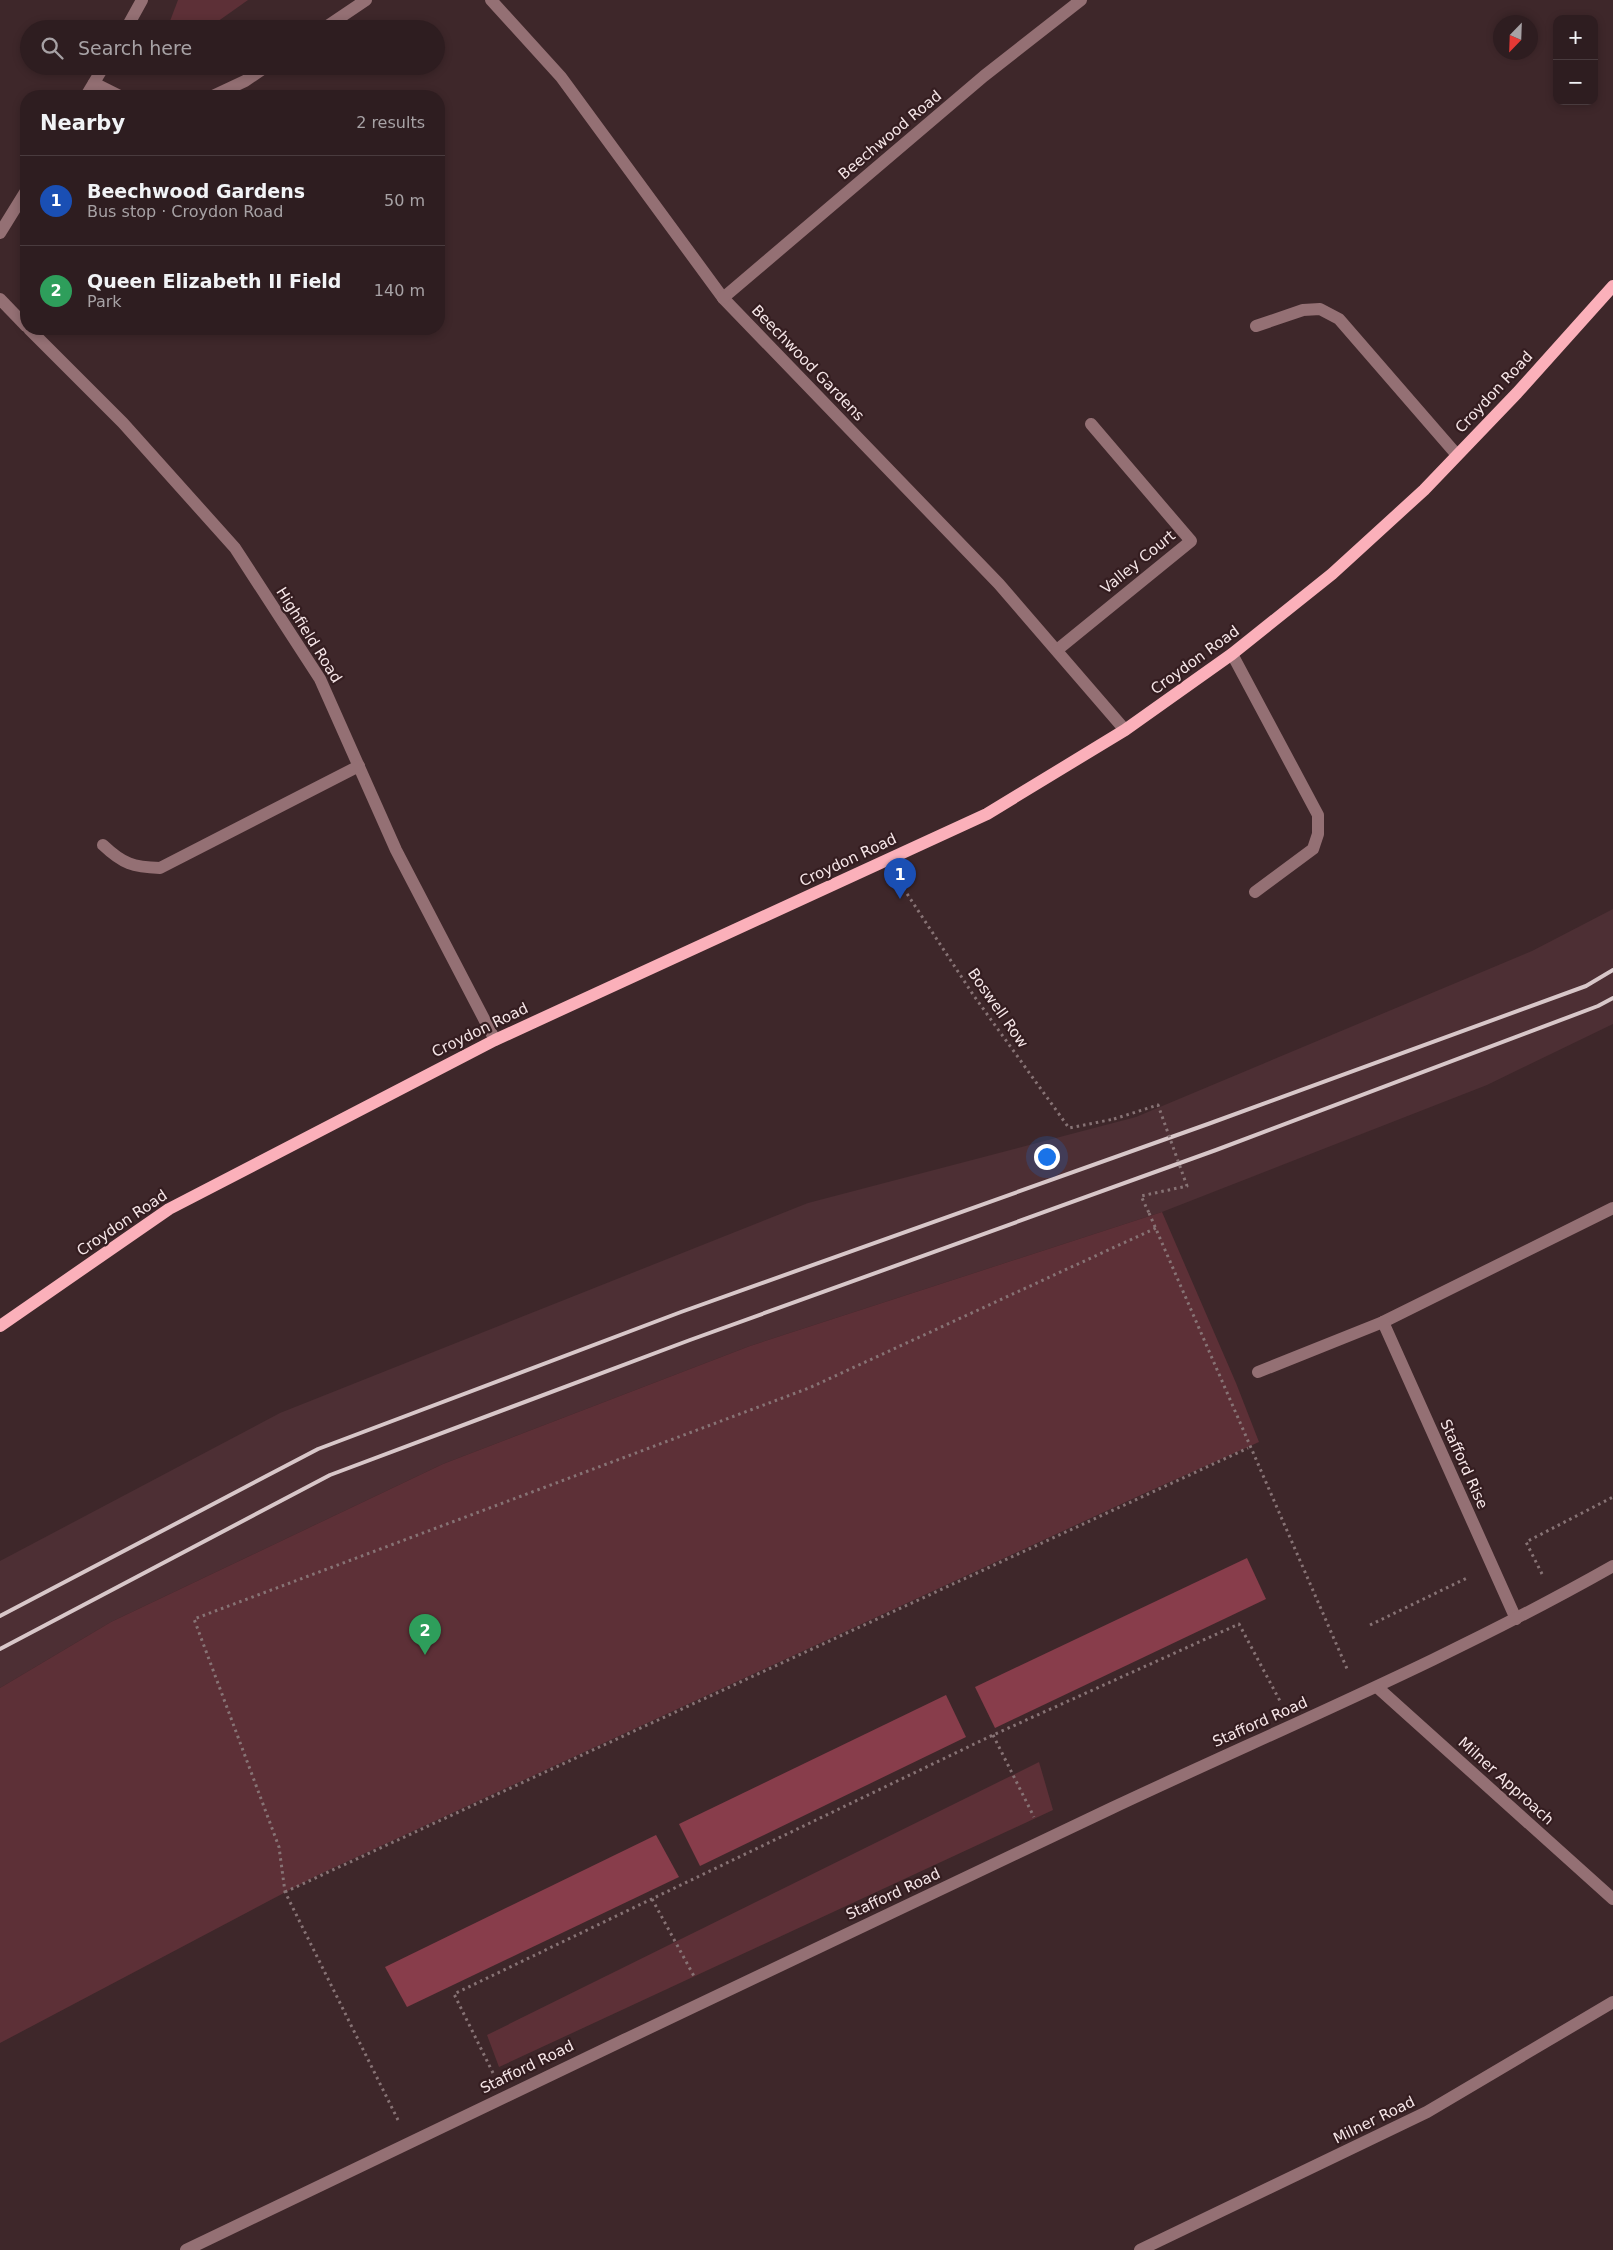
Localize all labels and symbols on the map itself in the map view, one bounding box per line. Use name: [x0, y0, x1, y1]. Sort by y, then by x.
north arrow: [1493, 15, 1538, 60]
street label: Beechwood Road: [835, 87, 945, 183]
street label: Beechwood Gardens: [748, 301, 868, 425]
street label: Croydon Road: [1452, 347, 1536, 437]
street label: Valley Court: [1097, 526, 1179, 598]
street label: Highfield Road: [272, 584, 346, 686]
street label: Croydon Road: [1147, 622, 1243, 698]
street label: Croydon Road: [797, 830, 899, 890]
pin: 1: [884, 858, 916, 899]
street label: Boswell Row: [964, 965, 1032, 1051]
street label: Croydon Road: [429, 999, 531, 1061]
your location: [1034, 1144, 1060, 1170]
street label: Croydon Road: [73, 1186, 171, 1260]
street label: Stafford Rise: [1436, 1417, 1492, 1511]
pin: 2: [409, 1614, 441, 1655]
street label: Stafford Road: [1210, 1693, 1310, 1751]
street label: Milner Approach: [1455, 1733, 1557, 1829]
street label: Stafford Road: [843, 1864, 943, 1924]
street label: Stafford Road: [477, 2037, 577, 2097]
street label: Milner Road: [1330, 2092, 1418, 2148]

